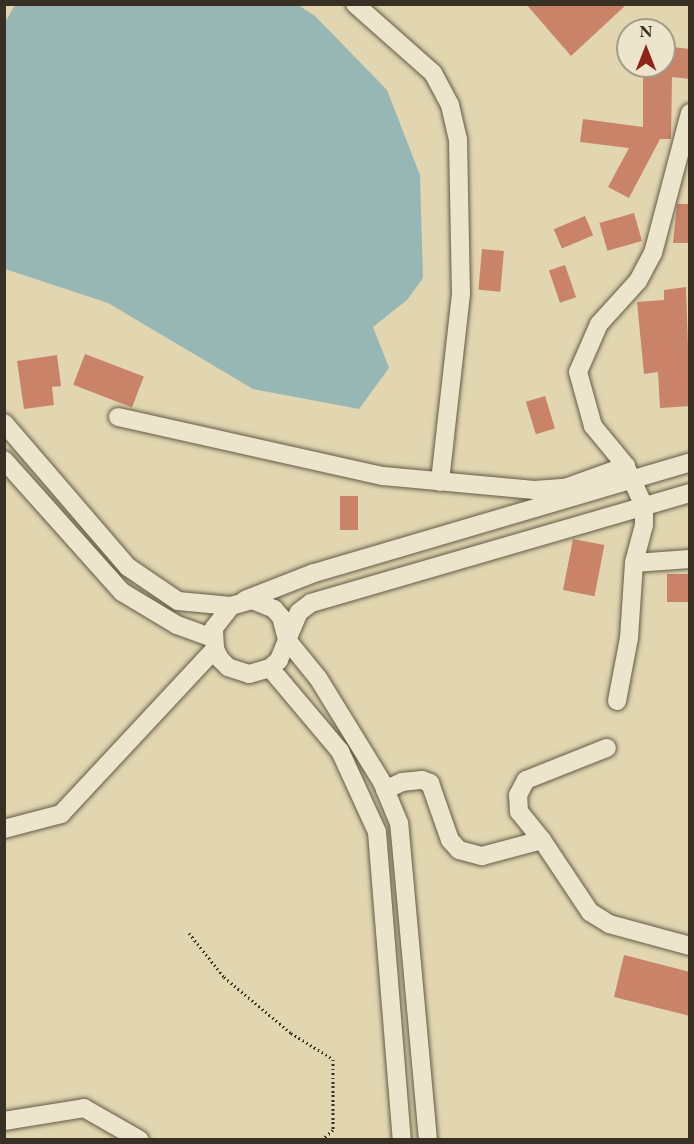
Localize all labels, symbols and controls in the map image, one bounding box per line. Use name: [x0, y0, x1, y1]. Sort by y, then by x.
north arrow: [616, 18, 676, 78]
text: N: [640, 21, 652, 42]

